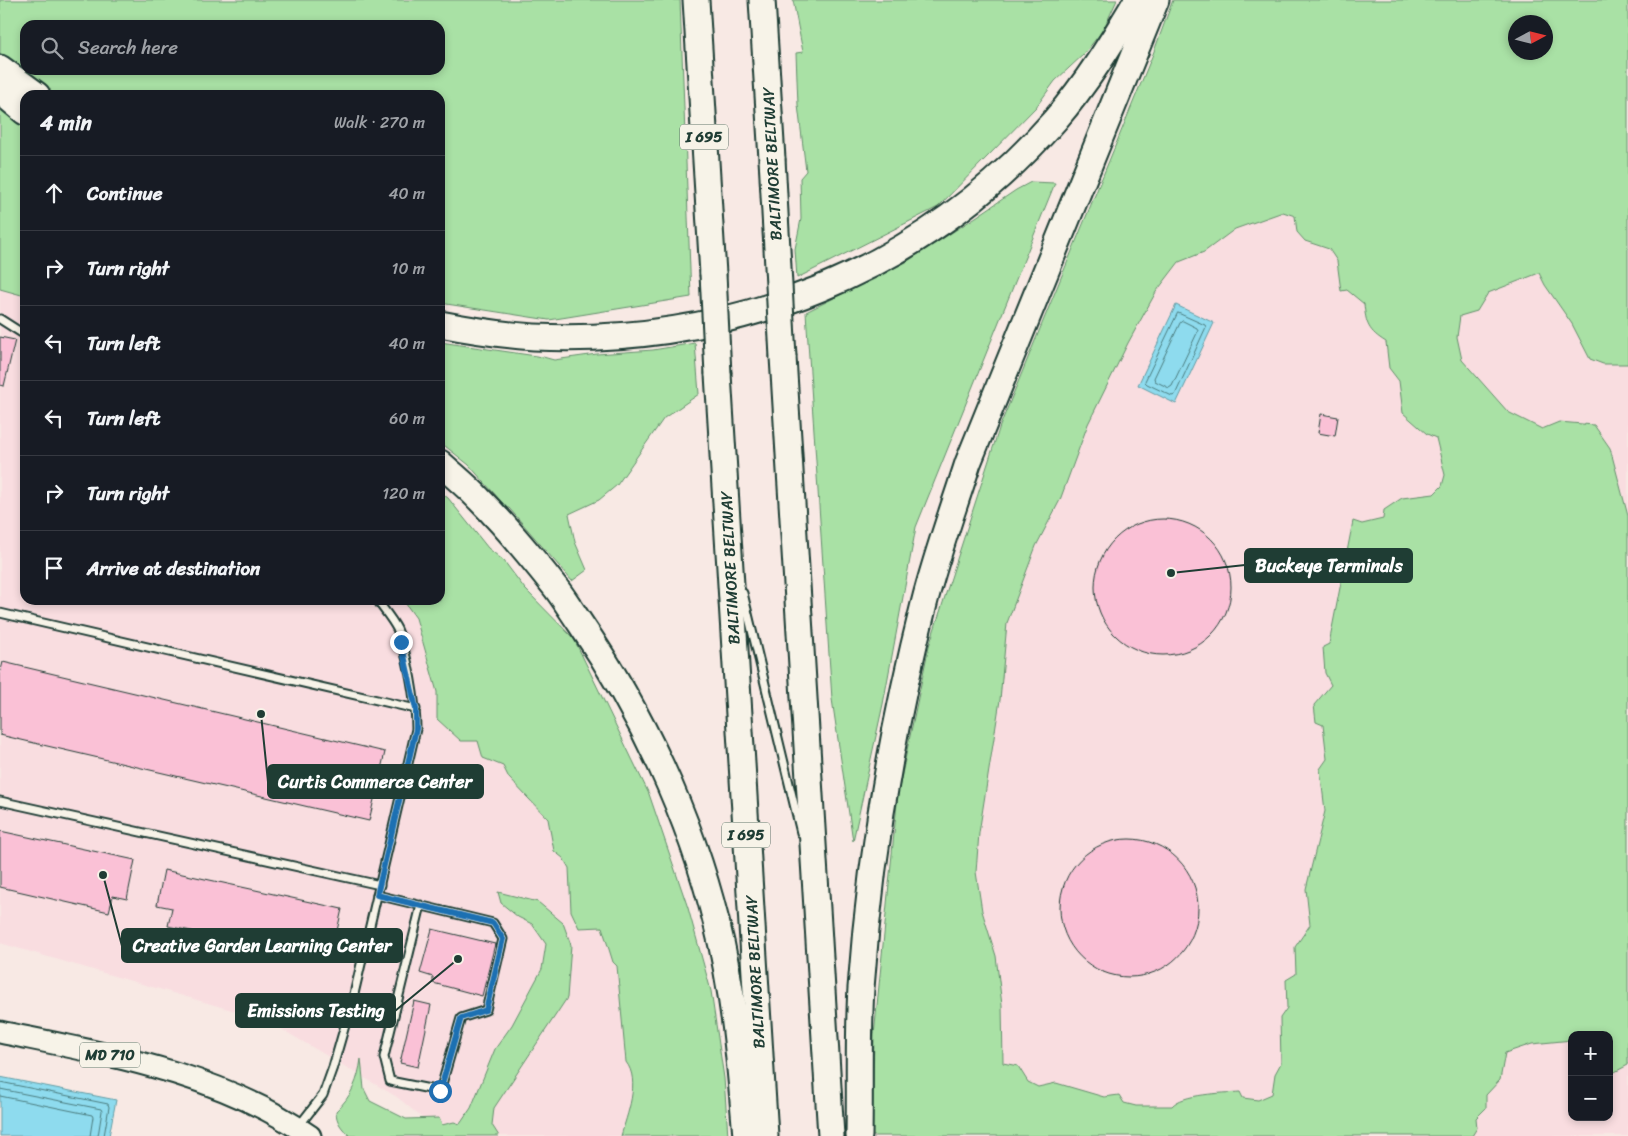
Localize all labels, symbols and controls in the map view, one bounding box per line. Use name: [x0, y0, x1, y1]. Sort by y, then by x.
north arrow: [1508, 15, 1553, 60]
search box: [20, 20, 445, 75]
text: Search here: [78, 31, 178, 64]
icon: search: [38, 34, 66, 62]
street label: BALTIMORE BELTWAY: [753, 86, 790, 241]
text: 4 min: [40, 104, 92, 142]
text: Walk · 270 m: [334, 108, 425, 137]
road number: I 695: [680, 124, 728, 150]
text: Continue: [87, 177, 163, 210]
icon: ahead: [40, 179, 68, 207]
text: 40 m: [388, 179, 425, 208]
text: Turn right: [87, 252, 169, 285]
icon: right: [40, 254, 68, 282]
text: 10 m: [392, 254, 425, 283]
text: Turn left: [87, 327, 160, 360]
icon: left: [40, 329, 68, 357]
text: 40 m: [388, 329, 425, 358]
text: Turn left: [87, 402, 160, 435]
icon: left: [40, 404, 68, 432]
text: 60 m: [389, 404, 425, 433]
text: Turn right: [87, 477, 169, 510]
icon: right: [40, 479, 68, 507]
text: 120 m: [382, 479, 425, 508]
street label: BALTIMORE BELTWAY: [711, 490, 748, 645]
callout: Buckeye Terminals: [1245, 549, 1412, 582]
text: Buckeye Terminals: [1255, 550, 1403, 582]
text: Arrive at destination: [87, 552, 260, 585]
icon: arrive: [40, 554, 68, 582]
route end: [390, 631, 413, 654]
callout: Curtis Commerce Center: [268, 765, 483, 798]
text: Curtis Commerce Center: [277, 766, 474, 798]
road number: I 695: [722, 822, 770, 848]
street label: BALTIMORE BELTWAY: [736, 894, 773, 1049]
callout: Creative Garden Learning Center: [122, 929, 402, 962]
text: Creative Garden Learning Center: [132, 930, 393, 962]
callout: Emissions Testing: [236, 994, 395, 1027]
text: Emissions Testing: [247, 995, 385, 1027]
map controls: [1568, 1031, 1613, 1121]
button: +: [1568, 1031, 1613, 1076]
road number: MD 710: [80, 1042, 140, 1068]
button: −: [1568, 1076, 1613, 1121]
route start: [429, 1080, 452, 1103]

